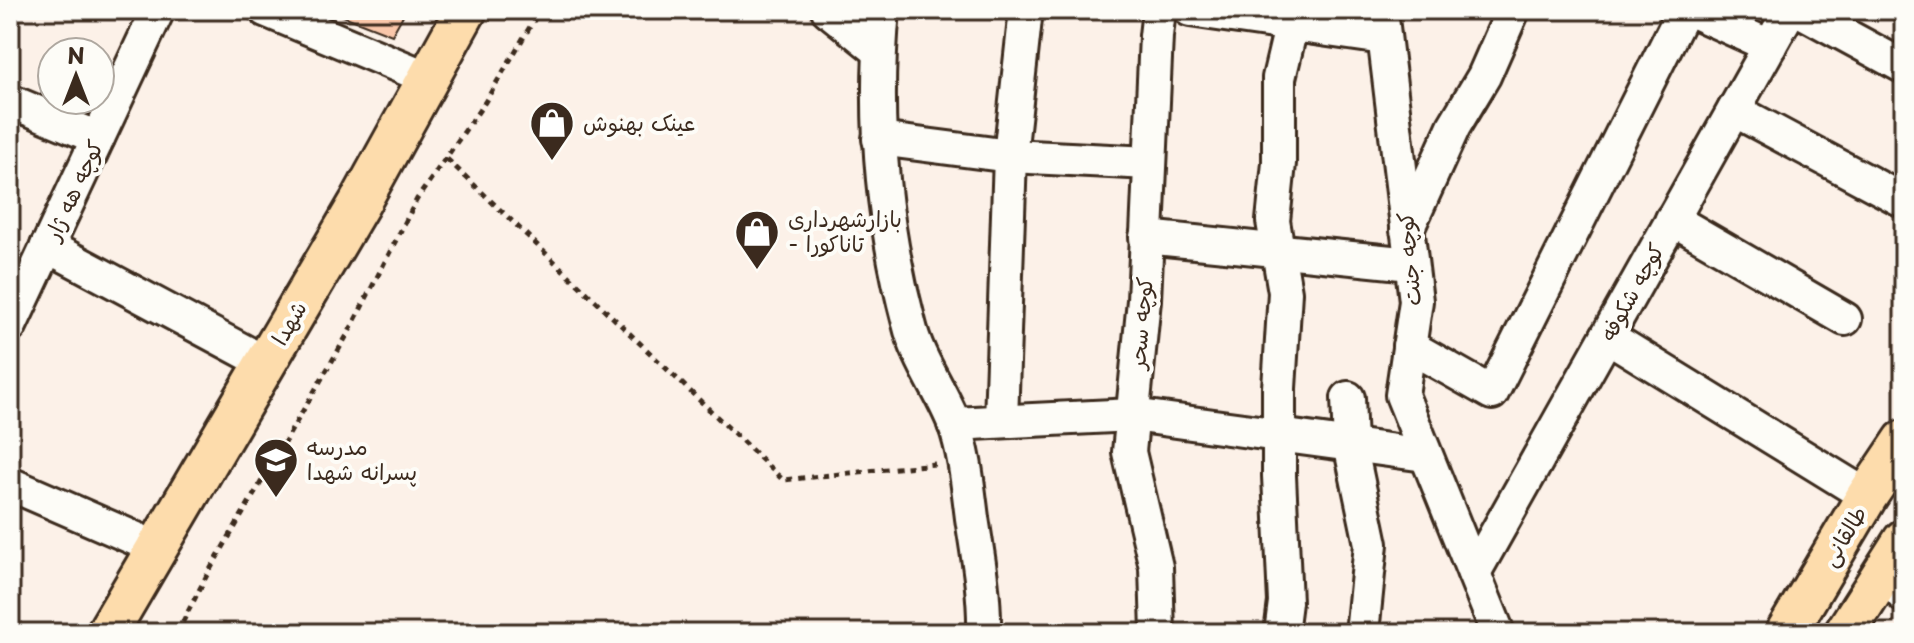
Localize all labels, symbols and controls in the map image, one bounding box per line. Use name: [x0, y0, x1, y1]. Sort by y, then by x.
north arrow: [36, 36, 116, 116]
text: N: [67, 38, 85, 71]
shop icon: عینک بهنوش: [528, 99, 576, 162]
place label: عینک بهنوش: [583, 105, 695, 138]
street label: کوچه هه ژار: [34, 134, 110, 247]
place label: بازارشهرداری - تاناکورا: [788, 201, 902, 259]
shop icon: بازارشهرداری - تاناکورا: [733, 208, 781, 271]
street label: کوچه جنت: [1387, 211, 1428, 308]
street label: کوچه شکوفه: [1590, 236, 1671, 346]
street label: کوچه سحر: [1119, 275, 1160, 372]
street label: شهدا: [262, 294, 314, 351]
place label: مدرسه پسرانه شهدا: [307, 429, 417, 487]
school or university icon: مدرسه پسرانه شهدا: [252, 436, 300, 499]
street label: طالقانی: [1812, 499, 1874, 572]

